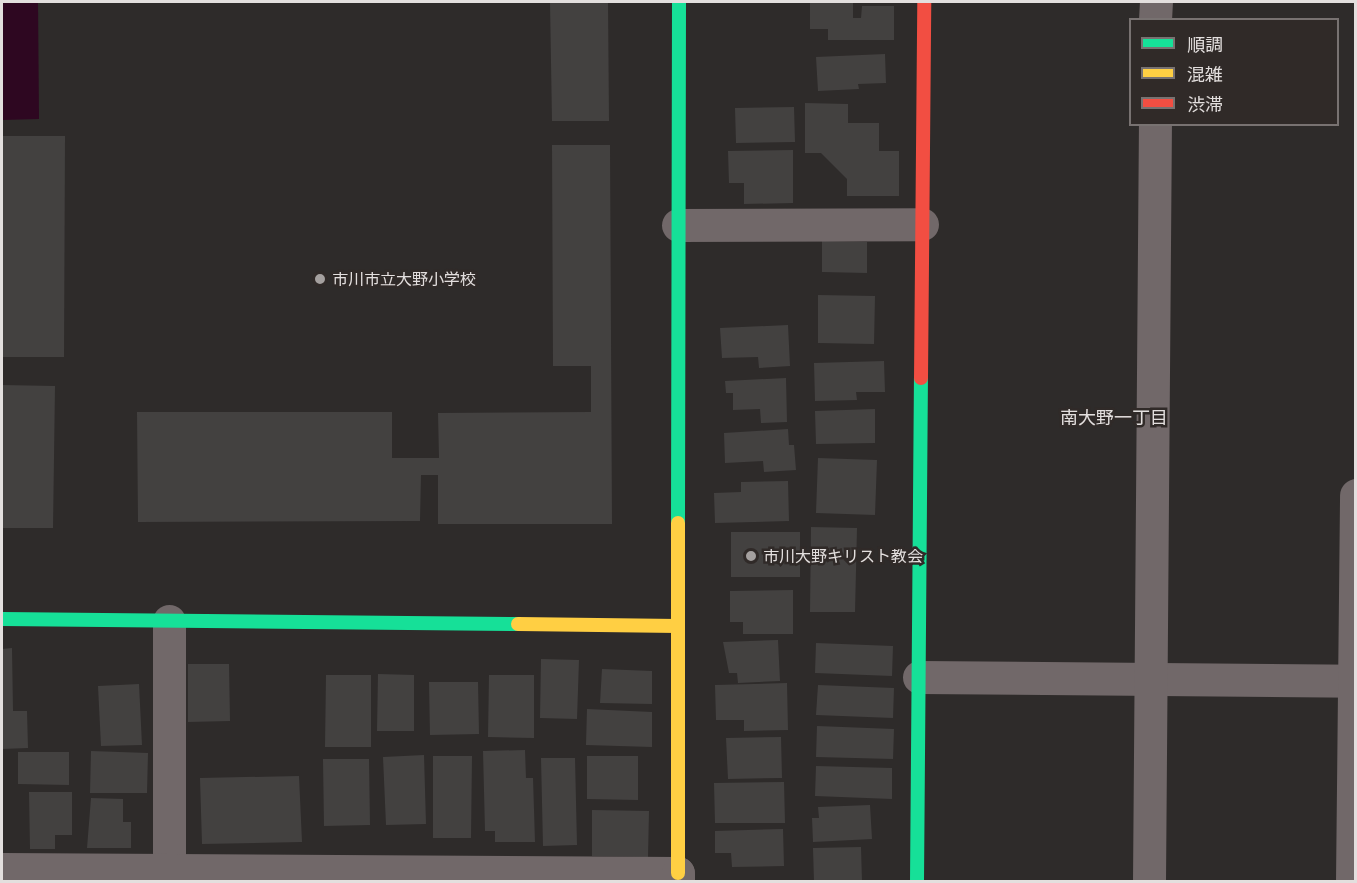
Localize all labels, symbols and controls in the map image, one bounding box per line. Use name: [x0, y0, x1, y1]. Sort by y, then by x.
legend: [1129, 18, 1339, 126]
text: 順調: [1187, 34, 1223, 56]
text: 混雑: [1187, 64, 1223, 86]
text: 渋滞: [1187, 94, 1223, 116]
place label: 市川市立大野小学校: [332, 269, 476, 289]
marker: 市川市立大野小学校: [313, 272, 327, 286]
district label: 南大野一丁目: [1060, 407, 1168, 429]
place label: 市川大野キリスト教会: [763, 546, 923, 566]
marker: 市川大野キリスト教会: [744, 549, 758, 563]

